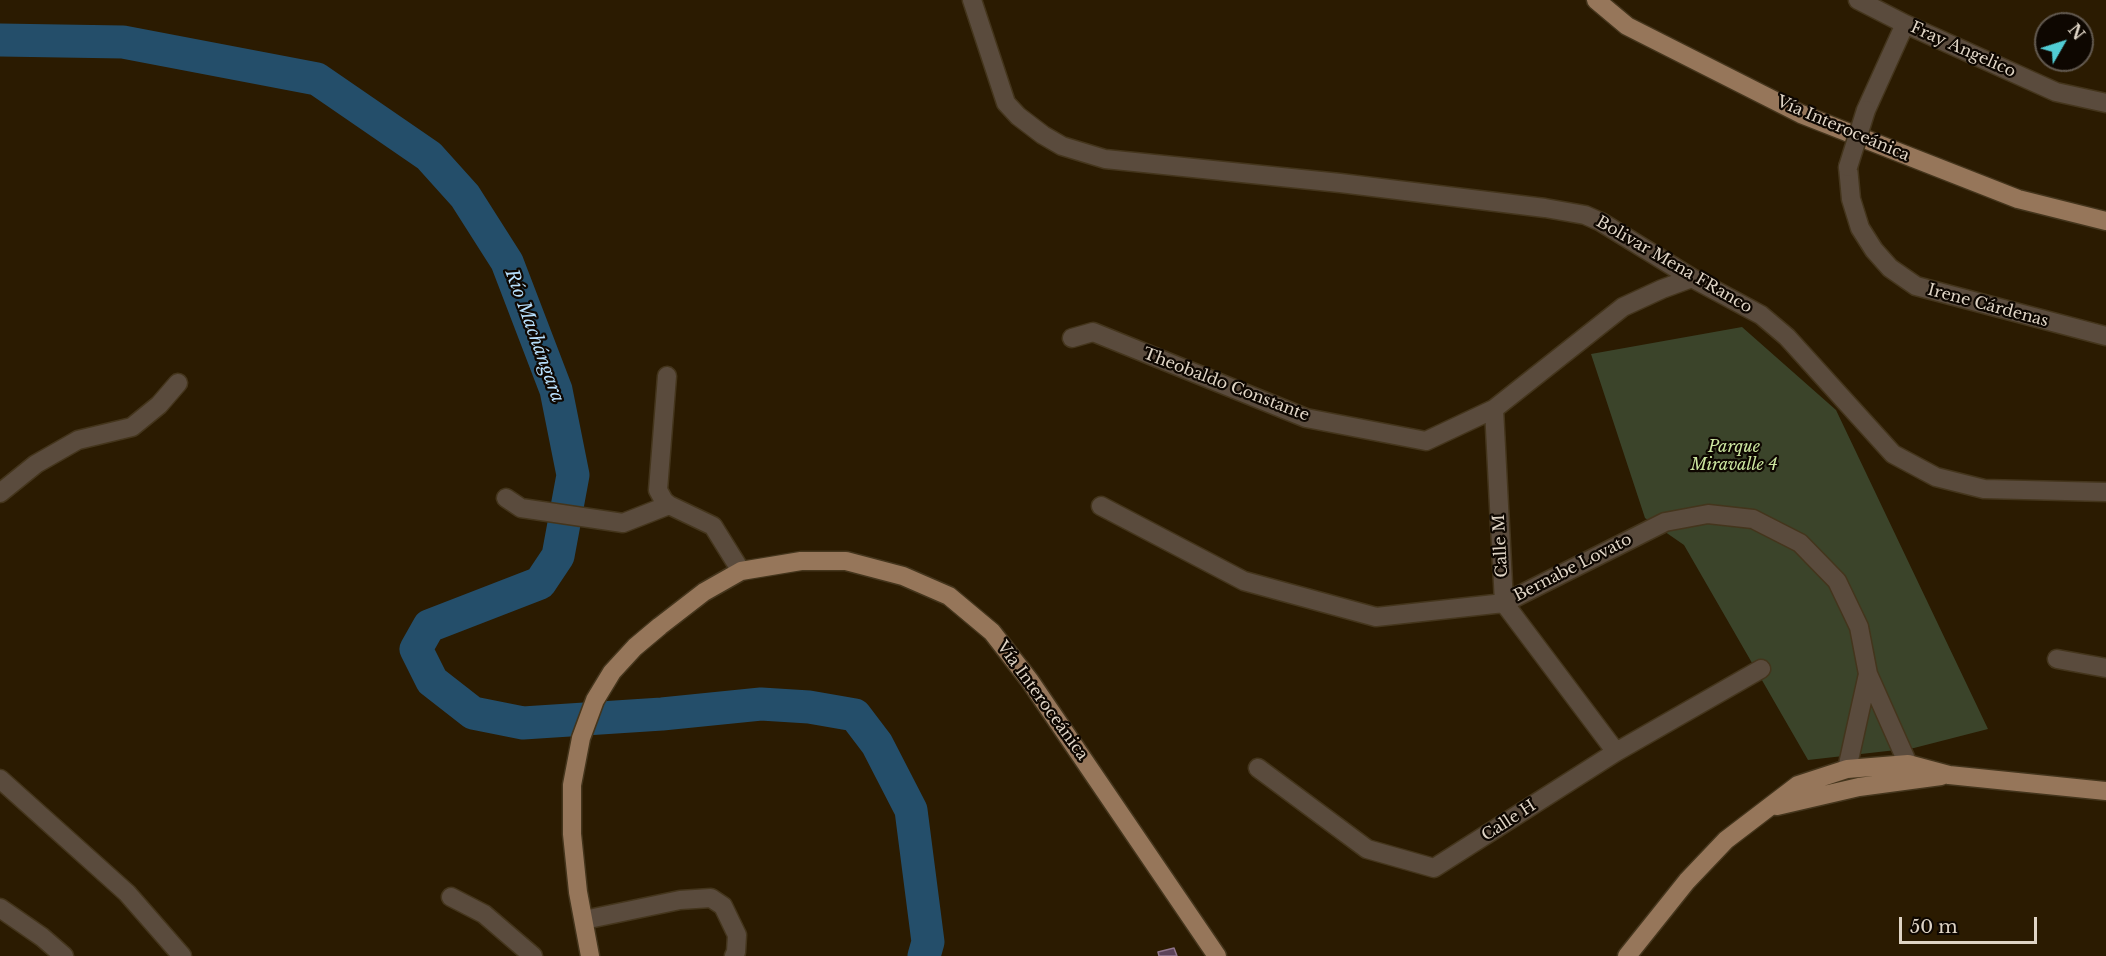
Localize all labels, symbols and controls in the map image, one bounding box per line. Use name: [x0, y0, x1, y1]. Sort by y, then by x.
north arrow: [2034, 12, 2094, 72]
street label: Fray Angelico: [1907, 18, 2019, 82]
text: N: [2064, 20, 2089, 44]
street label: Vía Interoceánica: [1774, 92, 1912, 166]
street label: Bolivar Mena FRanco: [1593, 212, 1755, 318]
water label: Río Machángara: [500, 266, 568, 406]
street label: Irene Cárdenas: [1925, 281, 2051, 331]
street label: Theobaldo Constante: [1140, 344, 1312, 426]
park label: Parque Miravalle 4: [1691, 437, 1777, 475]
street label: Calle M: [1490, 514, 1512, 578]
street label: Bernabe Lovato: [1511, 530, 1635, 606]
street label: Vía Interoceánica: [992, 638, 1092, 764]
street label: Calle H: [1478, 796, 1540, 846]
scale bar: [1902, 905, 2040, 943]
text: 50 m: [1910, 916, 1958, 938]

